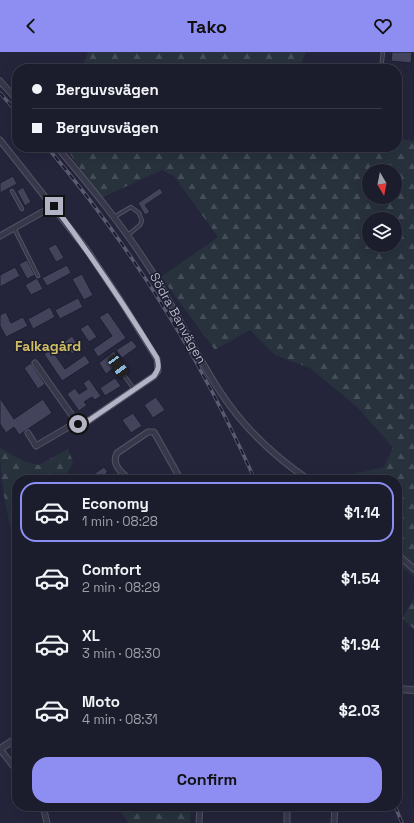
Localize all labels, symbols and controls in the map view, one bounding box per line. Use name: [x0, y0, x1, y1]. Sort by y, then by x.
icon: back: [20, 15, 42, 37]
text: Tako: [187, 15, 227, 38]
icon: heart: [372, 15, 394, 37]
text: Berguvsvägen: [56, 80, 159, 99]
text: Berguvsvägen: [56, 118, 159, 137]
north arrow: [362, 164, 402, 204]
map controls: [362, 164, 402, 252]
route end: [45, 197, 63, 215]
button: layers: [362, 212, 402, 252]
street label: Södra Banvägen: [146, 269, 210, 367]
district label: Falkagård: [15, 337, 81, 355]
car: [106, 353, 130, 379]
route start: [69, 415, 87, 433]
icon: car: [34, 494, 70, 530]
text: Economy: [82, 494, 149, 513]
text: $1.14: [344, 503, 380, 522]
text: 1 min · 08:28: [82, 513, 158, 530]
icon: car: [34, 560, 70, 596]
text: Comfort: [82, 560, 142, 579]
text: $1.54: [341, 569, 380, 588]
text: 2 min · 08:29: [82, 579, 160, 596]
icon: car: [34, 626, 70, 662]
text: XL: [82, 626, 100, 645]
text: $1.94: [341, 635, 380, 654]
text: 3 min · 08:30: [82, 645, 161, 662]
icon: car: [34, 692, 70, 728]
text: Moto: [82, 692, 120, 711]
text: $2.03: [339, 701, 380, 720]
text: 4 min · 08:31: [82, 711, 158, 728]
button: Confirm: [32, 757, 382, 803]

